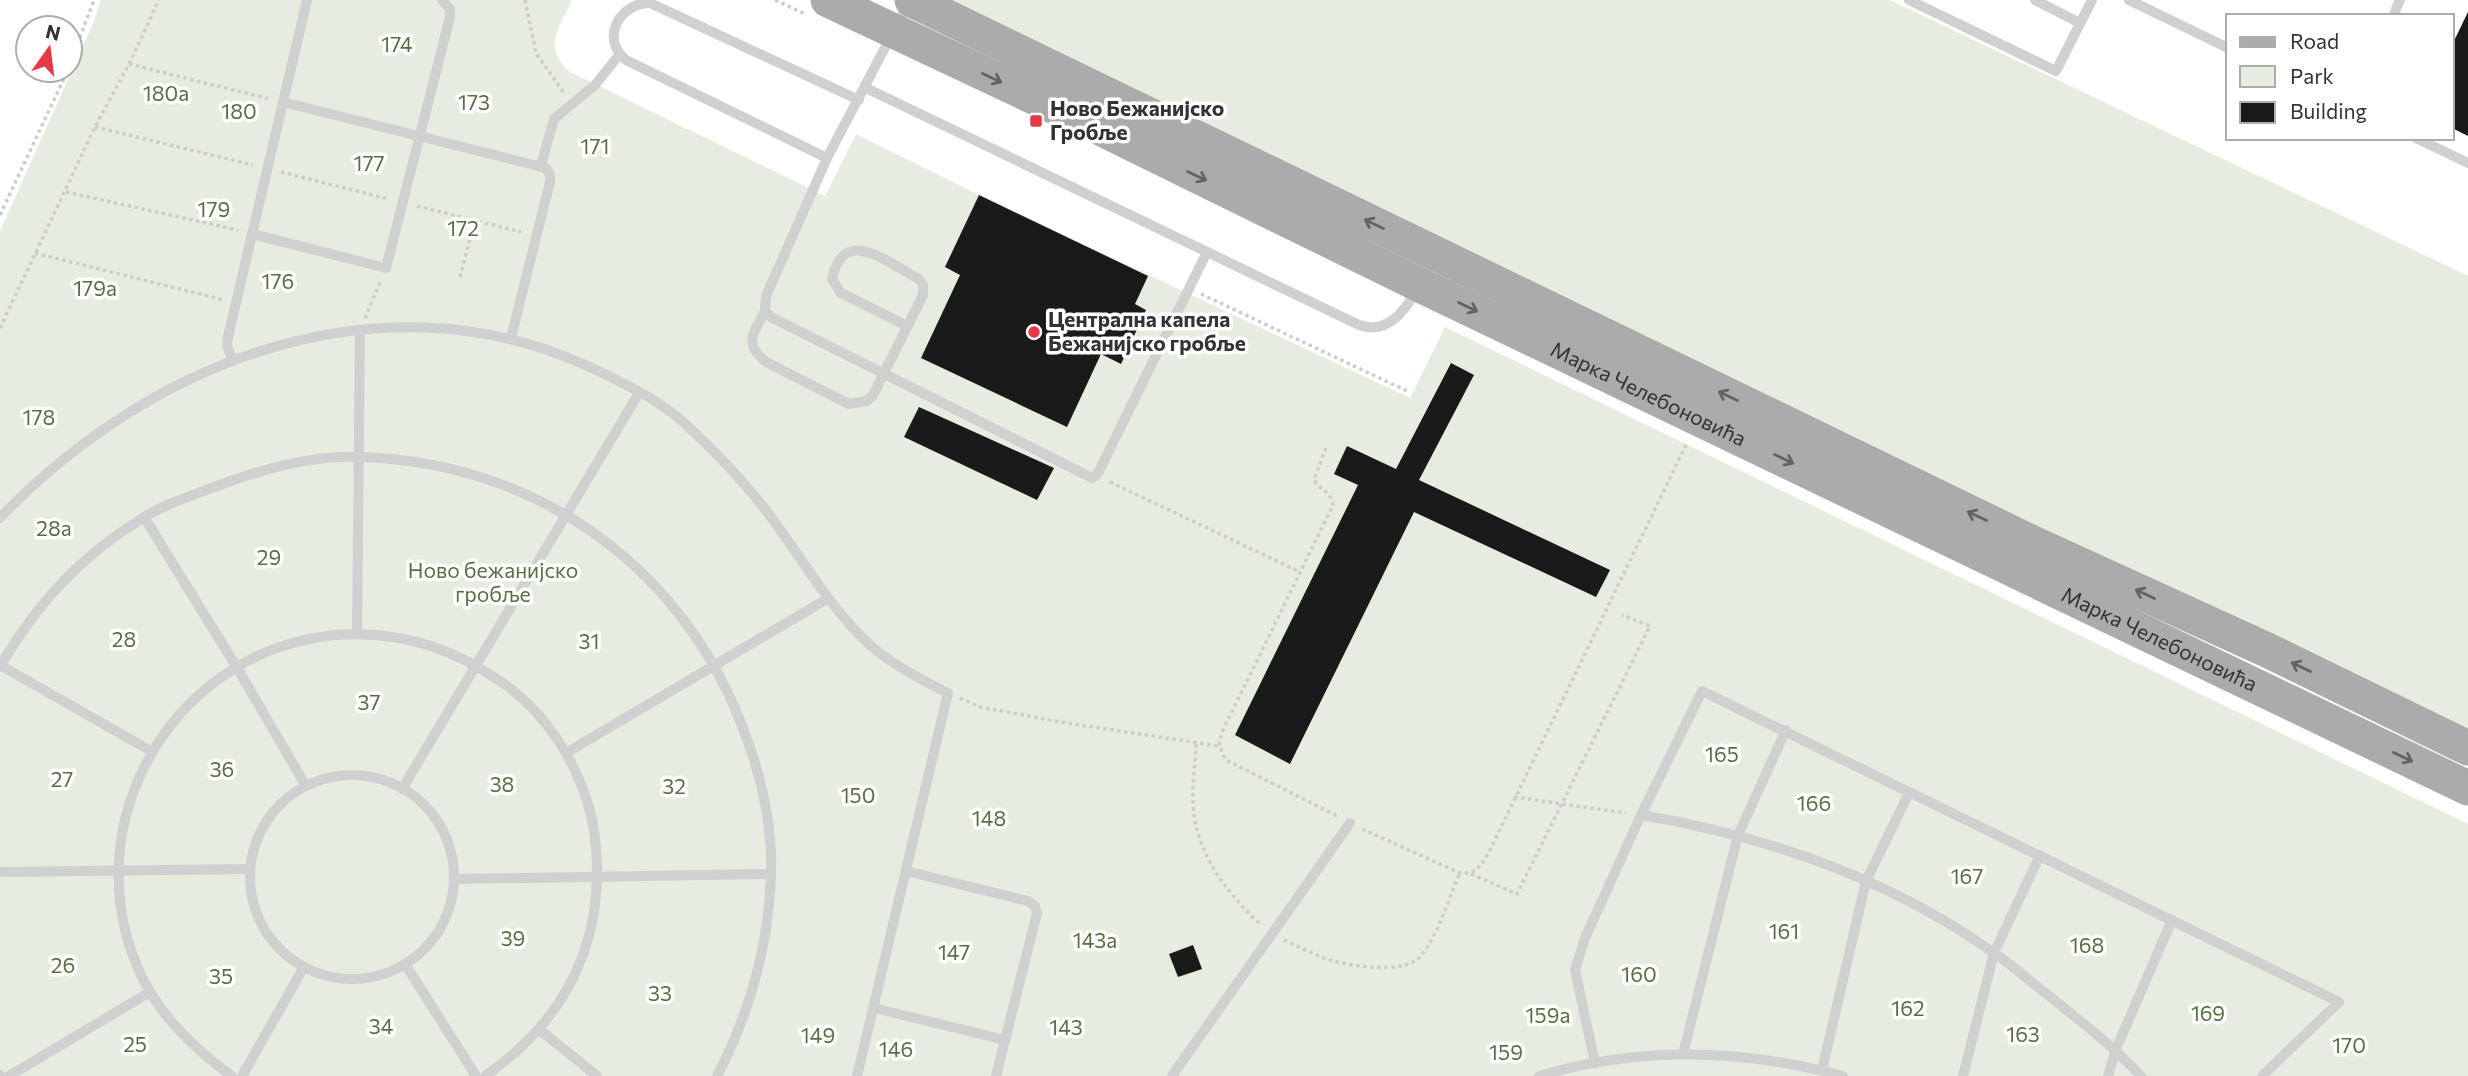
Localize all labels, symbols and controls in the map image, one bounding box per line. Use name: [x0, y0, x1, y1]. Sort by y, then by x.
north arrow: [14, 14, 84, 84]
legend: [2226, 14, 2454, 140]
text: N: [44, 19, 63, 45]
text: Road: [2290, 28, 2339, 53]
park label: 174: [381, 31, 413, 56]
text: Park: [2290, 63, 2334, 88]
one-way arrow: [981, 72, 1002, 85]
park label: 180a: [143, 80, 189, 105]
park label: 173: [458, 89, 490, 114]
place label: Ново Бежанијско Гробље: [1050, 95, 1224, 144]
park label: 180: [221, 98, 257, 123]
text: Building: [2290, 98, 2367, 123]
marker: Ново Бежанијско Гробље: [1028, 113, 1044, 129]
park label: 171: [580, 133, 610, 158]
park label: 177: [353, 150, 385, 175]
one-way arrow: [1186, 170, 1207, 184]
park label: 179: [198, 196, 230, 221]
park label: 172: [447, 215, 479, 240]
one-way arrow: [1364, 216, 1385, 230]
park label: 176: [262, 268, 294, 293]
park label: 179a: [73, 275, 117, 300]
one-way arrow: [1457, 301, 1478, 315]
place label: Централна капела Бежанијско гробље: [1048, 306, 1246, 355]
marker: Централна капела Бежанијско гробље: [1026, 324, 1042, 340]
street label: Марка Челебоновића: [1547, 336, 1750, 451]
one-way arrow: [1718, 388, 1739, 402]
park label: 178: [23, 404, 55, 429]
one-way arrow: [1773, 453, 1794, 466]
one-way arrow: [1967, 509, 1988, 522]
park label: 28a: [36, 515, 72, 540]
park label: 29: [257, 544, 281, 569]
park label: Ново бежанијско гробље: [408, 557, 578, 606]
street label: Марка Челебоновића: [2058, 581, 2262, 696]
one-way arrow: [2135, 587, 2156, 600]
park label: 28: [112, 626, 136, 651]
park label: 31: [579, 628, 599, 653]
one-way arrow: [2291, 660, 2312, 673]
park label: 37: [358, 689, 380, 714]
park label: 165: [1705, 741, 1739, 766]
one-way arrow: [2392, 751, 2413, 764]
park label: 36: [210, 756, 234, 781]
park label: 27: [51, 766, 73, 791]
park label: 38: [490, 771, 514, 796]
park label: 32: [662, 773, 686, 798]
park label: 150: [841, 782, 875, 807]
park label: 166: [1797, 790, 1831, 815]
park label: 148: [972, 805, 1006, 830]
park label: 167: [1951, 863, 1983, 888]
park label: 161: [1769, 918, 1799, 943]
park label: 39: [501, 925, 525, 950]
park label: 143a: [1073, 927, 1117, 952]
park label: 168: [2070, 932, 2104, 957]
park label: 147: [938, 939, 970, 964]
park label: 26: [51, 952, 75, 977]
park label: 160: [1621, 961, 1657, 986]
park label: 35: [209, 963, 233, 988]
park label: 33: [648, 980, 672, 1005]
park label: 162: [1891, 995, 1925, 1020]
park label: 169: [2191, 1000, 2225, 1025]
park label: 159a: [1526, 1002, 1570, 1027]
park label: 34: [369, 1013, 394, 1038]
park label: 143: [1049, 1014, 1083, 1039]
park label: 163: [2006, 1021, 2040, 1046]
park label: 149: [801, 1022, 835, 1047]
park label: 25: [123, 1031, 147, 1056]
park label: 170: [2332, 1032, 2366, 1057]
park label: 146: [879, 1036, 913, 1061]
park label: 159: [1489, 1039, 1523, 1064]

